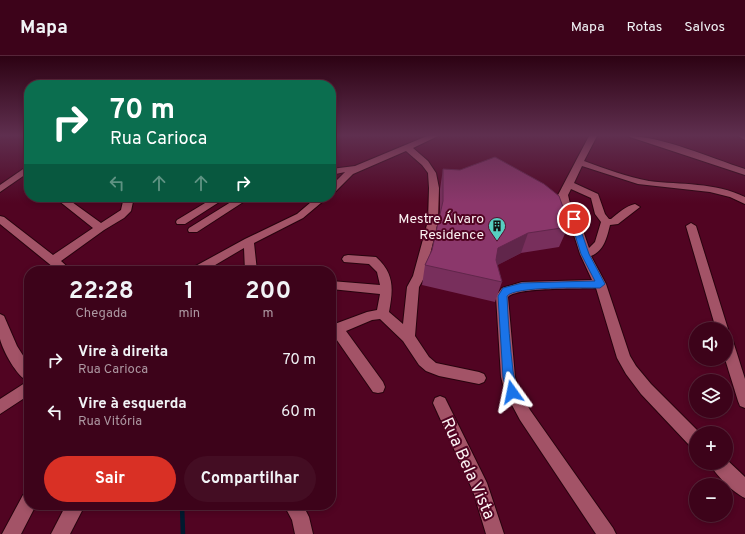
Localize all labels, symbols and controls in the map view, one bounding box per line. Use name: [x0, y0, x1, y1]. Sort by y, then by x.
text: Mapa: [20, 16, 68, 40]
text: Mapa: [571, 19, 605, 36]
text: Rotas: [627, 19, 662, 36]
text: Salvos: [684, 19, 725, 36]
text: 70 m: [110, 93, 175, 129]
icon: right: [44, 96, 96, 148]
text: Rua Carioca: [110, 128, 207, 151]
icon: left: [106, 172, 128, 194]
icon: ahead: [148, 172, 170, 194]
icon: ahead: [190, 172, 212, 194]
icon: right: [232, 172, 254, 194]
pin: [557, 202, 591, 236]
icon: arrive: [563, 208, 585, 230]
place label: Mestre Álvaro Residence: [398, 210, 484, 244]
building icon: Mestre Álvaro Residence: [487, 216, 507, 241]
text: 22:28: [69, 277, 134, 307]
text: 1: [185, 277, 194, 307]
text: 200: [245, 277, 291, 307]
text: Chegada: [75, 306, 127, 322]
text: min: [179, 306, 200, 322]
text: m: [263, 306, 274, 322]
map controls: [689, 322, 733, 522]
button: sound: [689, 322, 733, 366]
text: Vire à direita: [78, 343, 168, 362]
icon: right: [44, 349, 66, 371]
text: 70 m: [283, 351, 316, 370]
text: Rua Carioca: [78, 362, 148, 378]
position arrow: [491, 371, 533, 413]
button: layers: [689, 374, 733, 418]
text: Vire à esquerda: [78, 395, 187, 414]
icon: left: [44, 401, 66, 423]
text: 60 m: [281, 403, 316, 422]
text: Rua Vitória: [78, 414, 142, 430]
street label: Rua Bela Vista: [435, 414, 499, 523]
button: +: [689, 426, 733, 470]
button: Sair: [44, 456, 176, 502]
button: Compartilhar: [184, 456, 316, 502]
button: −: [689, 478, 733, 522]

